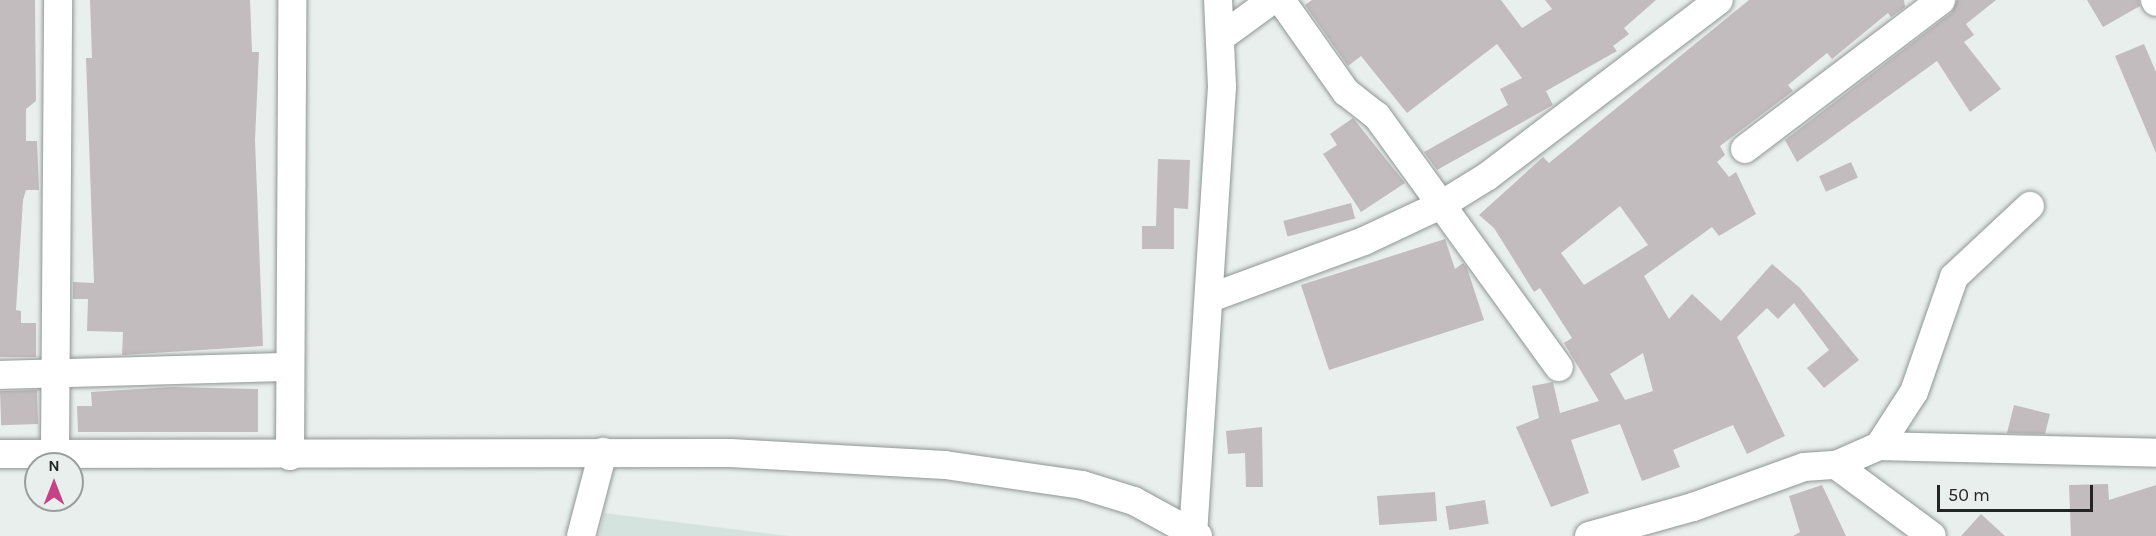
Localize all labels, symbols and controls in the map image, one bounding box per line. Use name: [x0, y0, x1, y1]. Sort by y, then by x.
north arrow: [24, 452, 84, 512]
text: N: [48, 456, 60, 475]
scale bar: [1940, 473, 2096, 511]
text: 50 m: [1948, 484, 1990, 506]

